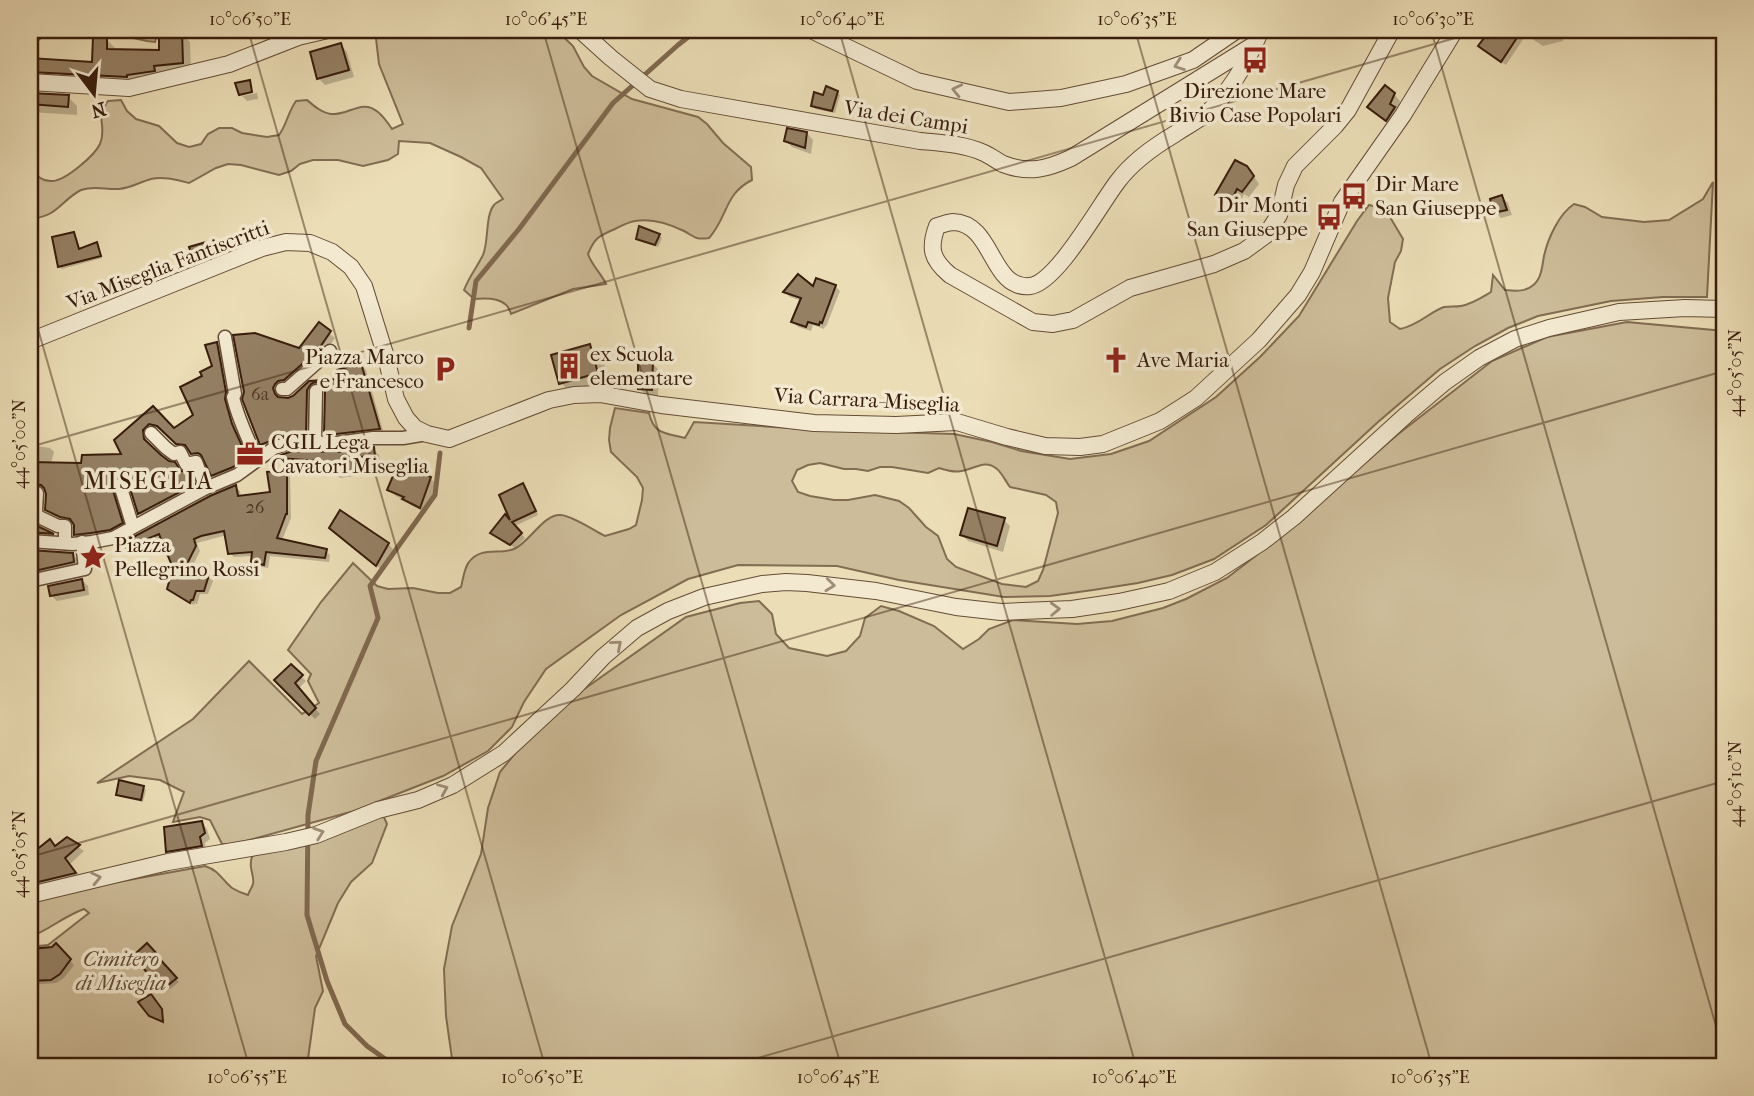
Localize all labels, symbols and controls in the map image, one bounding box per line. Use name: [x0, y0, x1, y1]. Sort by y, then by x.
text: 10°06'50"E: [209, 9, 291, 30]
text: 10°06'45"E: [505, 9, 587, 30]
text: 10°06'40"E: [800, 9, 884, 30]
text: 10°06'35"E: [1097, 9, 1177, 30]
text: 10°06'30"E: [1392, 9, 1474, 30]
bus stop icon: Direzione Mare Bivio Case Popolari: [1240, 45, 1270, 75]
one-way arrow: [1173, 57, 1185, 71]
north arrow: [60, 60, 130, 130]
place label: Direzione Mare Bivio Case Popolari: [1168, 79, 1342, 127]
one-way arrow: [952, 84, 964, 99]
street label: Via dei Campi: [841, 95, 970, 139]
text: N: [88, 97, 108, 122]
place label: Dir Mare San Giuseppe: [1375, 172, 1496, 220]
bus stop icon: Dir Mare San Giuseppe: [1339, 181, 1369, 211]
place label: Dir Monti San Giuseppe: [1187, 193, 1308, 241]
bus stop icon: Dir Monti San Giuseppe: [1314, 202, 1344, 232]
street label: Via Miseglia Fantiscritti: [62, 215, 273, 315]
text: 44°05'05"N: [1725, 329, 1746, 417]
place label: ex Scuola elementare: [590, 342, 693, 390]
place label: Piazza Marco e Francesco: [305, 345, 424, 393]
church icon: Ave Maria: [1101, 345, 1131, 375]
place label: Ave Maria: [1136, 348, 1229, 372]
building icon: ex Scuola elementare: [554, 351, 584, 381]
parking icon: Piazza Marco e Francesco: [430, 354, 460, 384]
street label: Via Carrara-Miseglia: [772, 383, 961, 417]
house number: 6a: [251, 384, 270, 405]
text: 44°05'00"N: [9, 399, 30, 489]
place label: CGIL Lega Cavatori Miseglia: [271, 430, 429, 478]
office icon: CGIL Lega Cavatori Miseglia: [235, 439, 265, 469]
district label: MISEGLIA: [84, 467, 214, 495]
house number: 26: [245, 497, 265, 518]
place label: Piazza Pellegrino Rossi: [114, 533, 259, 581]
place icon: Piazza Pellegrino Rossi: [78, 542, 108, 572]
one-way arrow: [824, 578, 836, 593]
one-way arrow: [1050, 602, 1061, 617]
one-way arrow: [609, 641, 622, 653]
text: 44°05'10"N: [1725, 740, 1746, 827]
one-way arrow: [436, 783, 448, 797]
text: 44°05'05"N: [9, 810, 30, 898]
one-way arrow: [312, 827, 324, 841]
one-way arrow: [90, 872, 102, 887]
park label: Cimitero di Miseglia: [76, 947, 166, 995]
text: 10°06'55"E: [207, 1067, 287, 1088]
text: 10°06'50"E: [501, 1067, 583, 1088]
text: 10°06'45"E: [797, 1067, 879, 1088]
text: 10°06'40"E: [1092, 1067, 1176, 1088]
text: 10°06'35"E: [1390, 1067, 1470, 1088]

